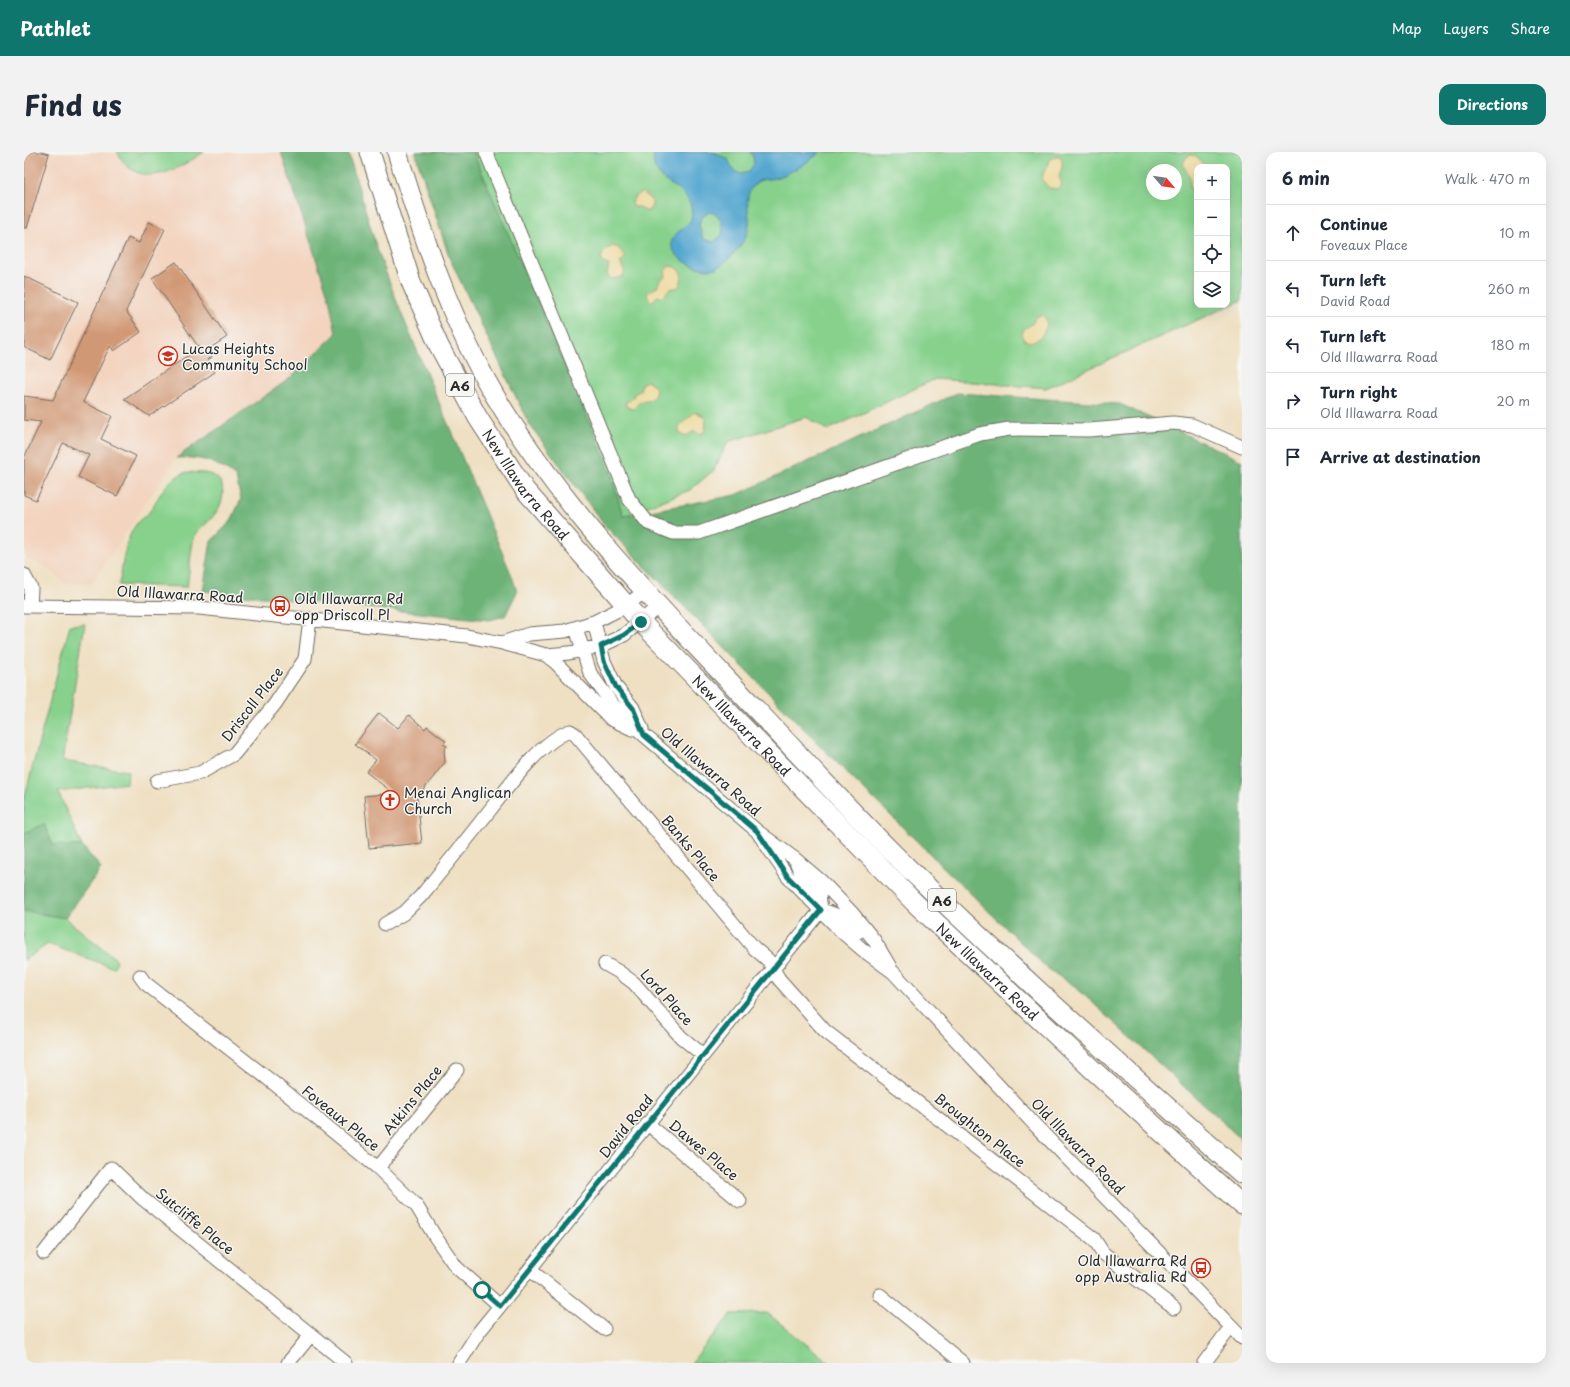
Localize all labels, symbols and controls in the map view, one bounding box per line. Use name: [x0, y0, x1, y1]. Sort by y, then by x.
text: Pathlet: [20, 14, 91, 42]
text: Map: [1392, 18, 1422, 39]
text: Layers: [1444, 18, 1489, 39]
text: Share: [1511, 18, 1550, 39]
text: Find us: [24, 83, 122, 126]
button: Directions: [1439, 84, 1546, 125]
north arrow: [1146, 164, 1182, 200]
map controls: [1194, 164, 1230, 308]
button: +: [1194, 164, 1230, 200]
text: 6 min: [1282, 165, 1330, 191]
text: Walk · 470 m: [1445, 169, 1530, 188]
button: −: [1194, 200, 1230, 236]
text: Continue: [1320, 212, 1388, 235]
icon: ahead: [1282, 222, 1304, 244]
text: 10 m: [1500, 223, 1530, 242]
text: Foveaux Place: [1320, 235, 1408, 254]
button: locate: [1194, 236, 1230, 272]
text: Turn left: [1320, 268, 1386, 291]
button: layers: [1194, 272, 1230, 308]
icon: left: [1282, 278, 1304, 300]
text: 260 m: [1488, 279, 1530, 298]
text: David Road: [1320, 291, 1390, 310]
text: Turn left: [1320, 324, 1386, 347]
icon: left: [1282, 334, 1304, 356]
text: 180 m: [1491, 335, 1530, 354]
place label: Lucas Heights Community School: [182, 338, 307, 375]
school or university icon: Lucas Heights Community School: [157, 345, 179, 367]
text: Old Illawarra Road: [1320, 347, 1438, 366]
road number: A6: [446, 374, 474, 396]
text: Turn right: [1320, 380, 1397, 403]
icon: right: [1282, 390, 1304, 412]
text: 20 m: [1496, 391, 1530, 410]
text: Old Illawarra Road: [1320, 403, 1438, 422]
street label: New Illawarra Road: [477, 425, 574, 544]
text: Arrive at destination: [1320, 445, 1481, 468]
icon: arrive: [1282, 446, 1304, 468]
street label: Old Illawarra Road: [116, 580, 244, 608]
place label: Old Illawarra Rd opp Driscoll Pl: [294, 588, 403, 625]
bus stop icon: Old Illawarra Rd opp Driscoll Pl: [269, 595, 291, 617]
route end: [632, 613, 650, 631]
street label: Driscoll Place: [216, 662, 288, 746]
street label: New Illawarra Road: [687, 670, 796, 781]
street label: Old Illawarra Road: [656, 721, 766, 821]
place label: Menai Anglican Church: [404, 782, 511, 819]
church icon: Menai Anglican Church: [379, 789, 401, 811]
street label: Banks Place: [657, 810, 725, 886]
road number: A6: [928, 889, 956, 911]
street label: New Illawarra Road: [932, 918, 1044, 1025]
street label: Lord Place: [636, 964, 698, 1030]
street label: Atkins Place: [377, 1061, 447, 1139]
street label: Foveaux Place: [298, 1080, 384, 1156]
street label: Broughton Place: [930, 1088, 1030, 1172]
street label: David Road: [594, 1090, 658, 1162]
street label: Old Illawarra Road: [1026, 1093, 1130, 1199]
street label: Dawes Place: [665, 1115, 743, 1185]
street label: Sutcliffe Place: [151, 1183, 239, 1259]
place label: Old Illawarra Rd opp Australia Rd: [1075, 1250, 1187, 1287]
bus stop icon: Old Illawarra Rd opp Australia Rd: [1190, 1257, 1212, 1279]
route start: [473, 1281, 491, 1299]

